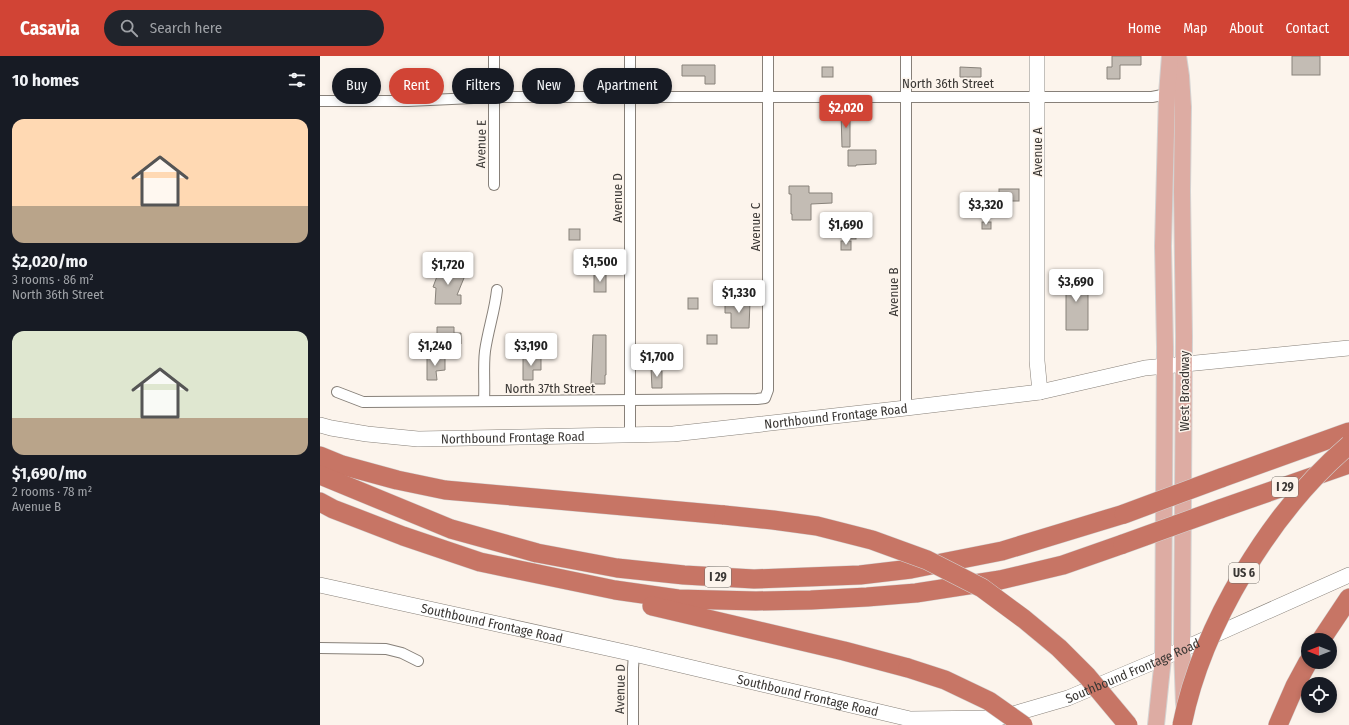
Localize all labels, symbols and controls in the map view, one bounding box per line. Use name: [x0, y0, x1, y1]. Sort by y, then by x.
search box: [104, 10, 384, 46]
text: Casavia: [20, 17, 80, 40]
icon: search: [118, 17, 140, 39]
text: Search here: [150, 19, 222, 37]
text: Home: [1128, 20, 1161, 37]
text: Map: [1183, 20, 1207, 37]
text: About: [1229, 20, 1264, 37]
text: Contact: [1286, 20, 1329, 37]
chip: Buy: [332, 68, 381, 104]
chip: Rent: [389, 68, 444, 104]
chip: Filters: [452, 68, 514, 104]
chip: New: [522, 68, 575, 104]
chip: Apartment: [583, 68, 672, 104]
icon: filters: [286, 69, 308, 91]
text: 10 homes: [12, 70, 79, 91]
street label: North 36th Street: [902, 76, 995, 91]
pin: $2,020: [813, 95, 879, 129]
text: $2,020: [828, 100, 864, 115]
street label: Avenue E: [473, 120, 489, 168]
street label: Avenue A: [1030, 127, 1045, 176]
icon: home: [124, 145, 196, 217]
street label: Avenue D: [610, 173, 625, 223]
pin: $3,320: [953, 192, 1019, 226]
text: $3,320: [969, 197, 1003, 212]
street label: Avenue C: [748, 202, 763, 251]
pin: $1,690: [813, 212, 879, 246]
text: $1,690: [829, 217, 863, 232]
pin: $1,500: [567, 249, 633, 283]
text: $2,020/mo: [12, 251, 88, 272]
pin: $1,720: [415, 252, 481, 286]
text: $1,500: [582, 254, 618, 269]
text: $1,720: [431, 257, 465, 272]
street label: Avenue B: [886, 267, 901, 317]
pin: $3,690: [1043, 269, 1109, 303]
text: 3 rooms · 86 m²: [12, 272, 94, 287]
text: $3,690: [1058, 274, 1094, 289]
pin: $1,330: [706, 280, 772, 314]
text: $1,330: [722, 285, 756, 300]
text: North 36th Street: [12, 287, 104, 302]
pin: $1,240: [402, 333, 468, 367]
pin: $3,190: [498, 333, 564, 367]
text: $1,240: [418, 338, 452, 353]
text: $3,190: [514, 338, 548, 353]
pin: $1,700: [624, 344, 690, 378]
text: $1,700: [640, 349, 674, 364]
street label: West Broadway: [1177, 351, 1192, 431]
icon: home: [124, 357, 196, 429]
street label: North 37th Street: [505, 381, 596, 396]
street label: Northbound Frontage Road: [763, 400, 908, 431]
street label: Northbound Frontage Road: [441, 428, 585, 446]
text: $1,690/mo: [12, 463, 87, 484]
road number: I 29: [1272, 477, 1298, 497]
text: 2 rooms · 78 m²: [12, 484, 92, 499]
text: Avenue B: [12, 499, 61, 514]
road number: US 6: [1229, 563, 1259, 583]
road number: I 29: [705, 567, 731, 587]
street label: Southbound Frontage Road: [420, 600, 564, 646]
north arrow: [1301, 633, 1337, 669]
map controls: [1301, 633, 1337, 713]
street label: Southbound Frontage Road: [1063, 635, 1202, 706]
street label: Avenue D: [612, 664, 628, 714]
street label: Southbound Frontage Road: [736, 671, 880, 719]
button: locate: [1301, 677, 1337, 713]

